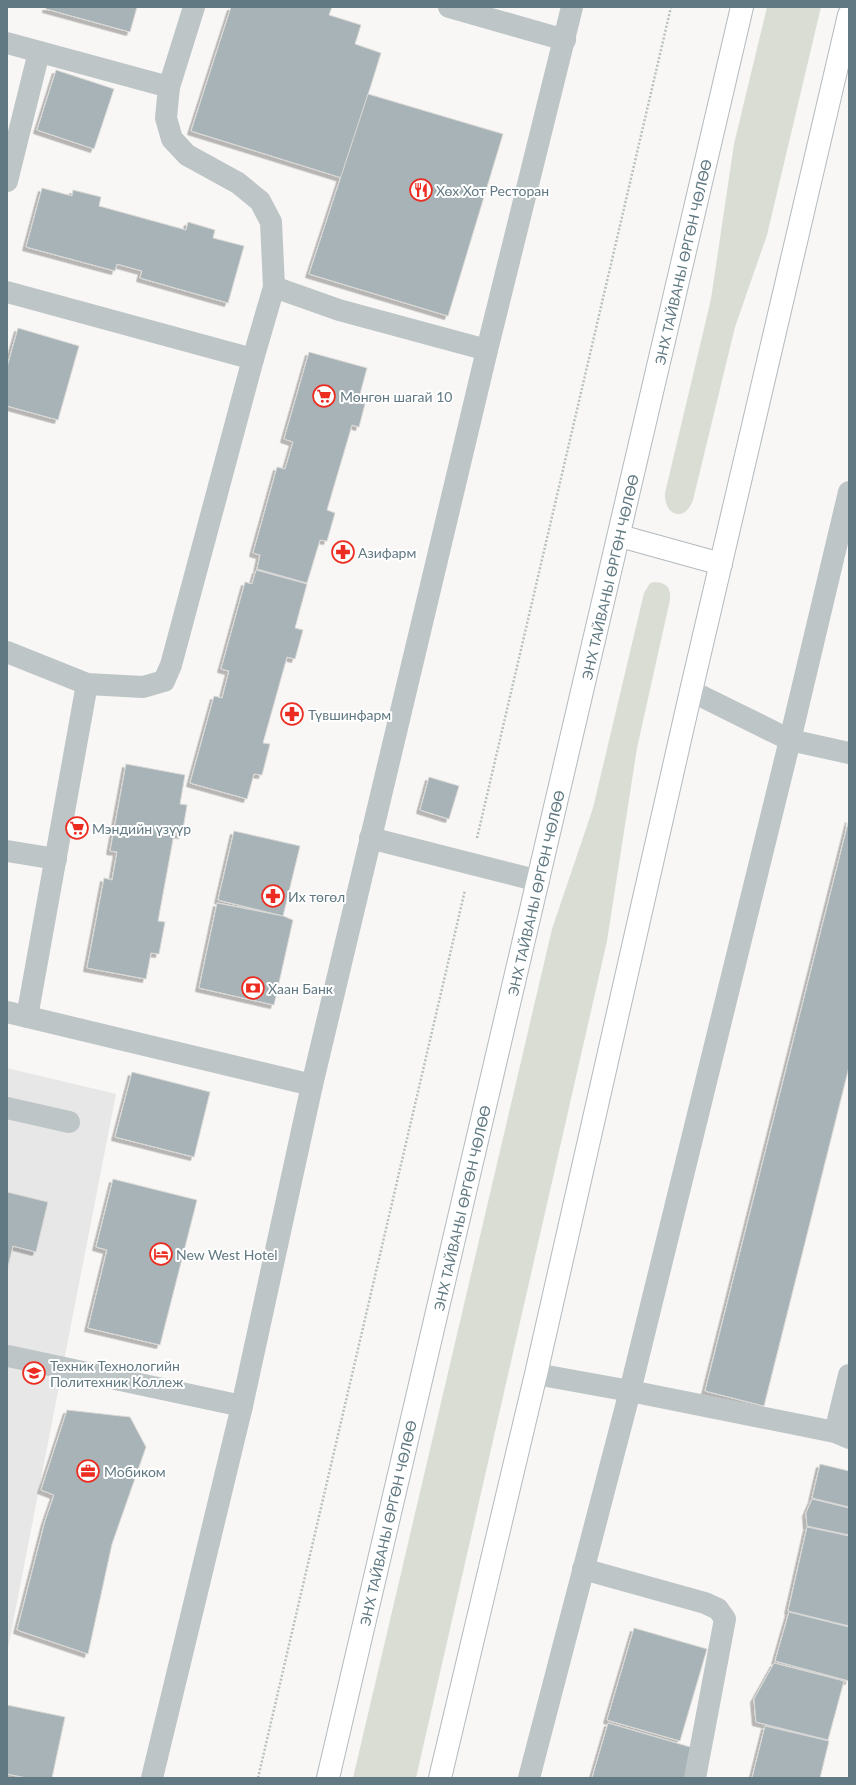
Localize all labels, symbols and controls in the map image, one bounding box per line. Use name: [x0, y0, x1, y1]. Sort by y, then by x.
street label: ЭНХ ТАЙВАНЫ ӨРГӨН ЧӨЛӨӨ: [651, 158, 715, 366]
restaurant icon: Хөх Хот Ресторан: [408, 177, 434, 203]
place label: Хөх Хот Ресторан: [436, 182, 549, 199]
supermarket icon: Мөнгөн шагай 10: [311, 383, 337, 409]
place label: Мөнгөн шагай 10: [340, 388, 452, 405]
street label: ЭНХ ТАЙВАНЫ ӨРГӨН ЧӨЛӨӨ: [578, 473, 642, 681]
pharmacy icon: Азифарм: [330, 539, 356, 565]
place label: Азифарм: [358, 544, 416, 561]
pharmacy icon: Түвшинфарм: [279, 701, 305, 727]
place label: Түвшинфарм: [308, 706, 391, 723]
street label: ЭНХ ТАЙВАНЫ ӨРГӨН ЧӨЛӨӨ: [504, 789, 568, 997]
supermarket icon: Мэндийн үзүүр: [64, 815, 90, 841]
place label: Мэндийн үзүүр: [92, 820, 191, 837]
pharmacy icon: Их төгөл: [260, 883, 286, 909]
place label: Их төгөл: [288, 888, 345, 905]
bank icon: Хаан Банк: [240, 975, 266, 1001]
place label: Хаан Банк: [268, 980, 334, 997]
street label: ЭНХ ТАЙВАНЫ ӨРГӨН ЧӨЛӨӨ: [430, 1104, 494, 1312]
hotel icon: New West Hotel: [148, 1241, 174, 1267]
place label: New West Hotel: [176, 1246, 278, 1263]
place label: Техник Технологийн Политехник Коллеж: [50, 1357, 183, 1390]
school or university icon: Техник Технологийн Политехник Коллеж: [21, 1360, 47, 1386]
street label: ЭНХ ТАЙВАНЫ ӨРГӨН ЧӨЛӨӨ: [356, 1419, 420, 1627]
office icon: Мобиком: [75, 1458, 101, 1484]
place label: Мобиком: [104, 1463, 166, 1480]

